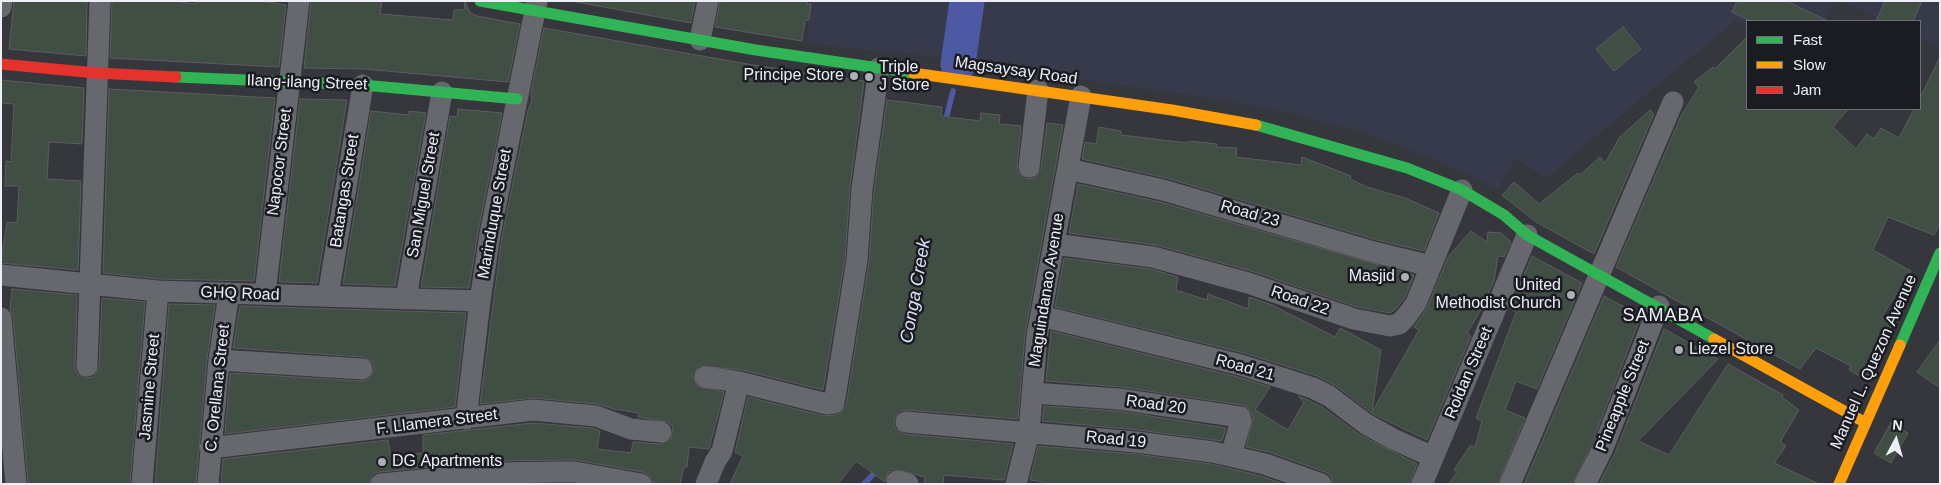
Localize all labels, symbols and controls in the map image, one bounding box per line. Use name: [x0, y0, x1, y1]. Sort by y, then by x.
legend: [1746, 20, 1921, 110]
text: Fast: [1793, 31, 1822, 48]
street label: Magsaysay Road: [953, 53, 1079, 89]
text: Slow: [1793, 56, 1826, 73]
place label: Triple J Store: [879, 58, 930, 96]
place label: Principe Store: [744, 66, 844, 86]
marker: Principe Store: [848, 70, 860, 82]
street label: Ilang-ilang Street: [246, 71, 368, 95]
marker: Triple J Store: [863, 71, 875, 83]
text: Jam: [1793, 81, 1821, 98]
street label: Napocor Street: [264, 107, 296, 217]
street label: San Miguel Street: [404, 131, 444, 259]
street label: Batangas Street: [327, 133, 363, 249]
street label: Marinduque Street: [474, 148, 516, 280]
street label: Road 23: [1218, 196, 1282, 232]
street label: Maguindanao Avenue: [1025, 212, 1069, 368]
water label: Conga Creek: [896, 237, 936, 345]
place label: Masjid: [1349, 267, 1395, 287]
marker: Masjid: [1399, 271, 1411, 283]
street label: Manuel L. Quezon Avenue: [1827, 272, 1921, 452]
place label: United Methodist Church: [1436, 276, 1561, 314]
street label: Road 22: [1268, 282, 1332, 320]
street label: GHQ Road: [200, 283, 280, 305]
marker: United Methodist Church: [1565, 289, 1577, 301]
district label: SAMABA: [1622, 305, 1704, 327]
street label: C. Orellana Street: [202, 323, 234, 453]
street label: Roldan Street: [1441, 324, 1497, 422]
street label: Jasmine Street: [136, 333, 164, 441]
street label: Pineapple Street: [1592, 338, 1654, 454]
place label: Liezel Store: [1689, 340, 1773, 360]
marker: Liezel Store: [1673, 344, 1685, 356]
street label: Road 21: [1213, 350, 1277, 386]
street label: Road 20: [1125, 391, 1187, 419]
street label: F. Llamera Street: [375, 405, 499, 439]
north arrow: [1871, 415, 1921, 465]
text: N: [1892, 417, 1903, 434]
street label: Road 19: [1085, 427, 1147, 453]
place label: DG Apartments: [392, 452, 502, 472]
marker: DG Apartments: [376, 456, 388, 468]

